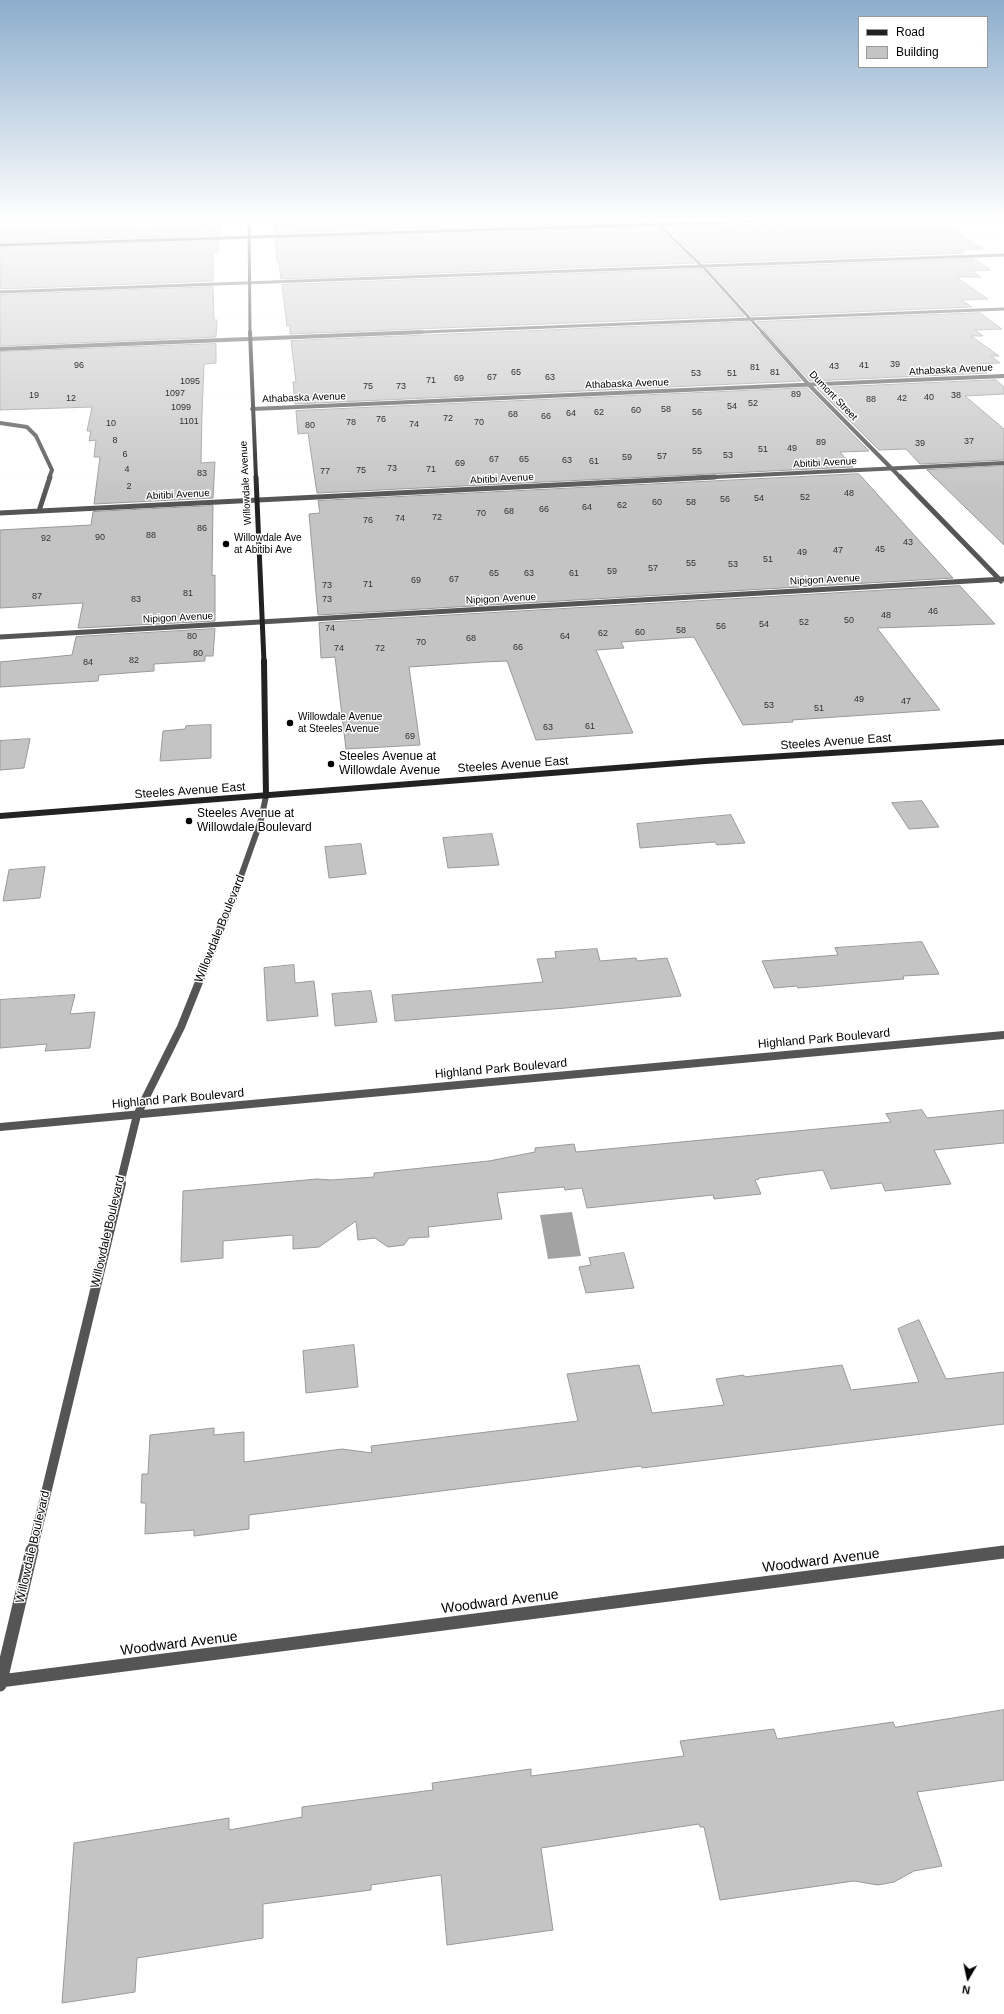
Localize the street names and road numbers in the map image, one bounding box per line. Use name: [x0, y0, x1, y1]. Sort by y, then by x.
street label: Athabaska Avenue: [909, 362, 993, 378]
street label: Dumont Street: [806, 369, 860, 423]
street label: Athabaska Avenue: [585, 377, 669, 391]
street label: Athabaska Avenue: [262, 391, 346, 405]
street label: Willowdale Avenue: [238, 441, 254, 525]
street label: Abitibi Avenue: [793, 455, 857, 471]
street label: Abitibi Avenue: [470, 471, 534, 487]
street label: Abitibi Avenue: [146, 487, 210, 503]
street label: Nipigon Avenue: [790, 572, 860, 588]
street label: Nipigon Avenue: [466, 591, 536, 607]
street label: Nipigon Avenue: [143, 610, 213, 626]
street label: Steeles Avenue East: [780, 731, 892, 753]
street label: Steeles Avenue East: [457, 754, 569, 776]
street label: Steeles Avenue East: [134, 780, 246, 802]
street label: Willowdale Boulevard: [192, 873, 248, 985]
street label: Highland Park Boulevard: [757, 1026, 891, 1052]
street label: Highland Park Boulevard: [434, 1056, 568, 1082]
street label: Highland Park Boulevard: [111, 1086, 245, 1112]
street label: Willowdale Boulevard: [88, 1174, 128, 1290]
street label: Willowdale Boulevard: [13, 1489, 53, 1605]
street label: Woodward Avenue: [762, 1545, 880, 1577]
street label: Woodward Avenue: [441, 1586, 559, 1618]
street label: Woodward Avenue: [120, 1628, 238, 1660]

